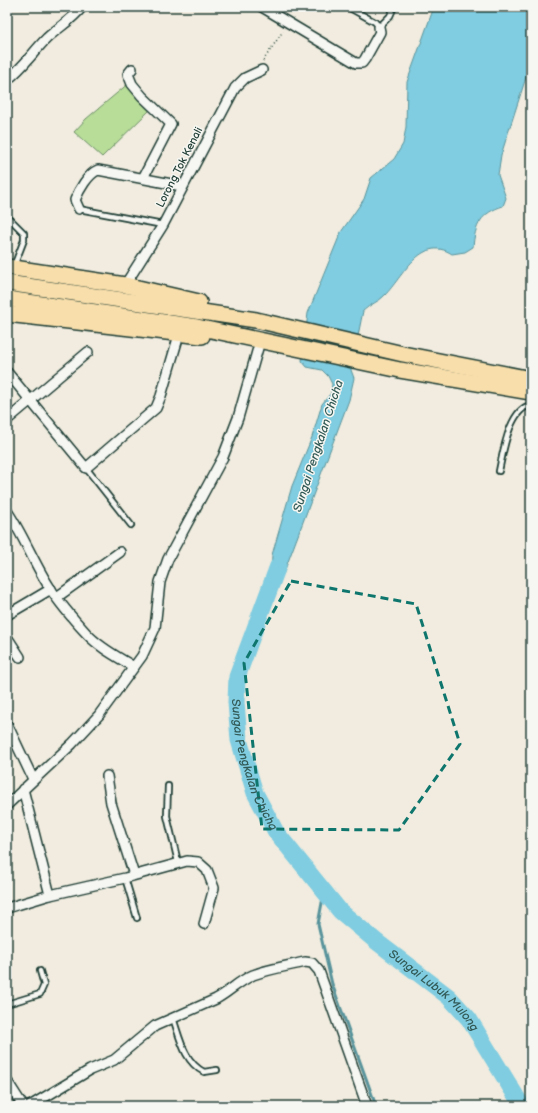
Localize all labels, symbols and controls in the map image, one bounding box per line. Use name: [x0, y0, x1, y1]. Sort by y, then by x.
street label: Lorong Tok Kenali: [154, 125, 205, 210]
water label: Sungai Pengkalan Chicha: [290, 378, 347, 514]
water label: Sungai Pengkalan Chicha: [228, 698, 281, 833]
water label: Sungai Lubuk Mulong: [385, 947, 482, 1034]

